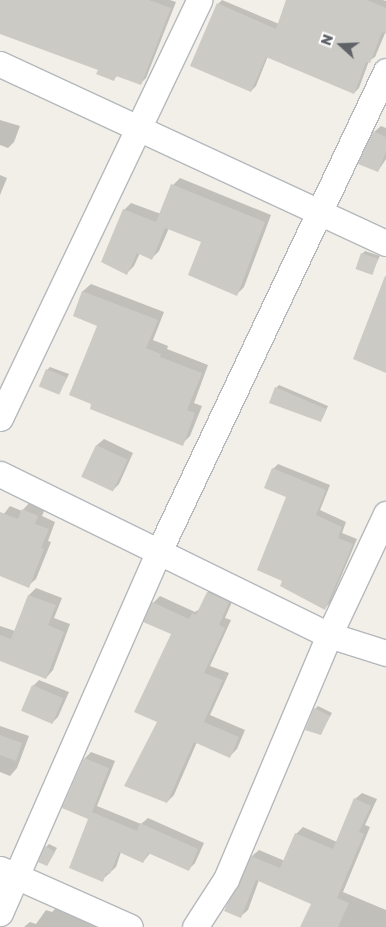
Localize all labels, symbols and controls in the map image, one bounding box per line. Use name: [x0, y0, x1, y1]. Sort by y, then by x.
north arrow: [316, 20, 366, 70]
text: N: [317, 32, 336, 48]

